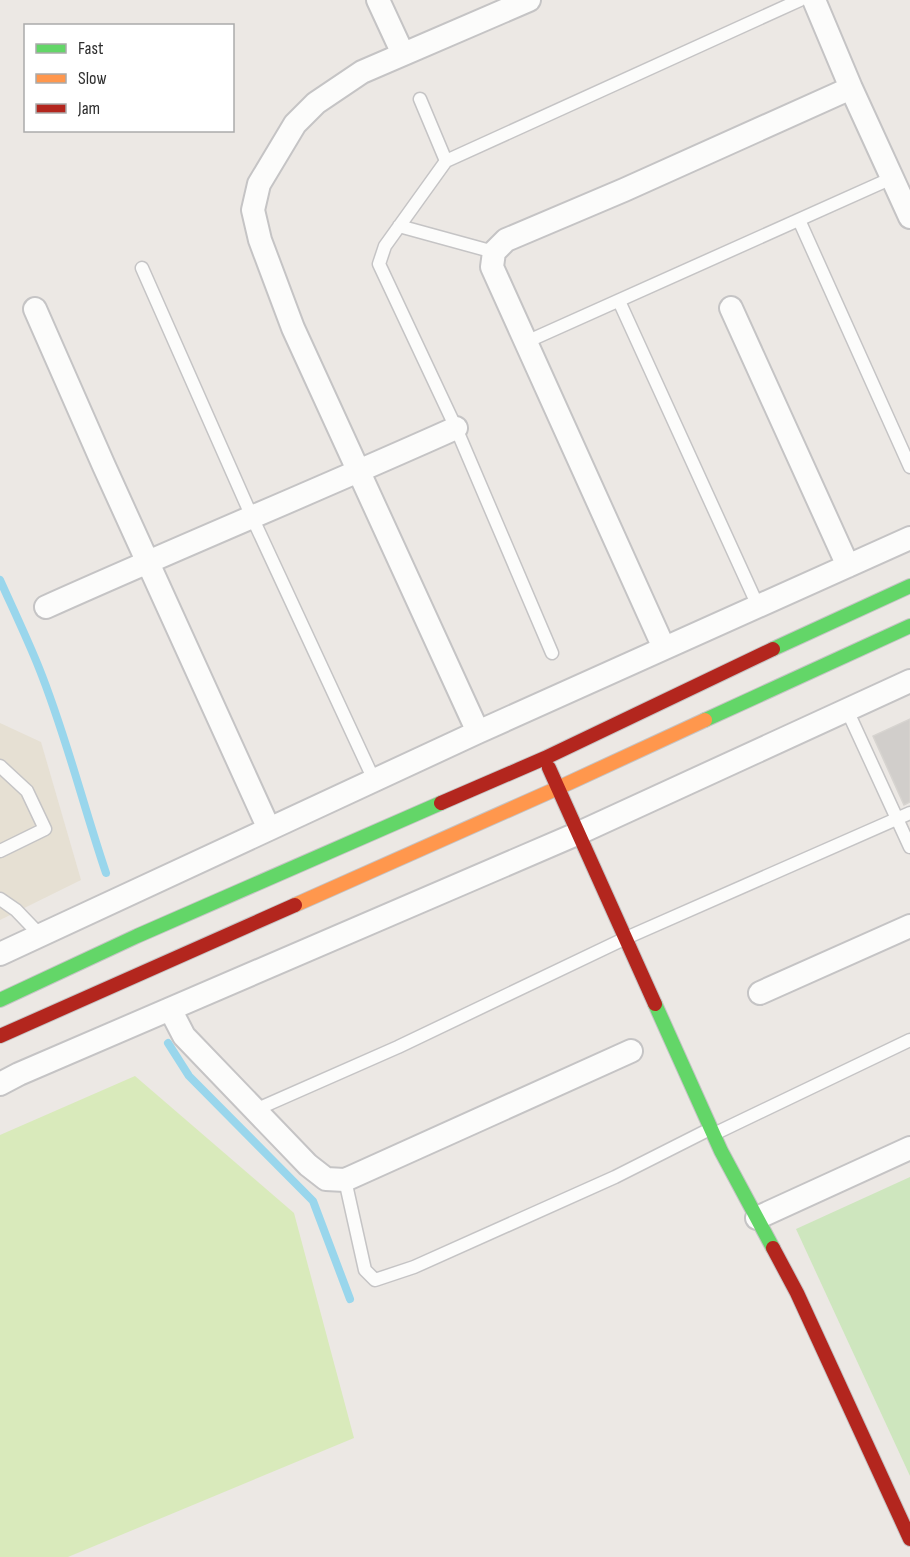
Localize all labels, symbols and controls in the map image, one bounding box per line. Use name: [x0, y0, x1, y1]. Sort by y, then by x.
legend: [24, 24, 234, 132]
text: Fast: [78, 38, 104, 59]
text: Slow: [78, 68, 107, 89]
text: Jam: [77, 98, 100, 119]

